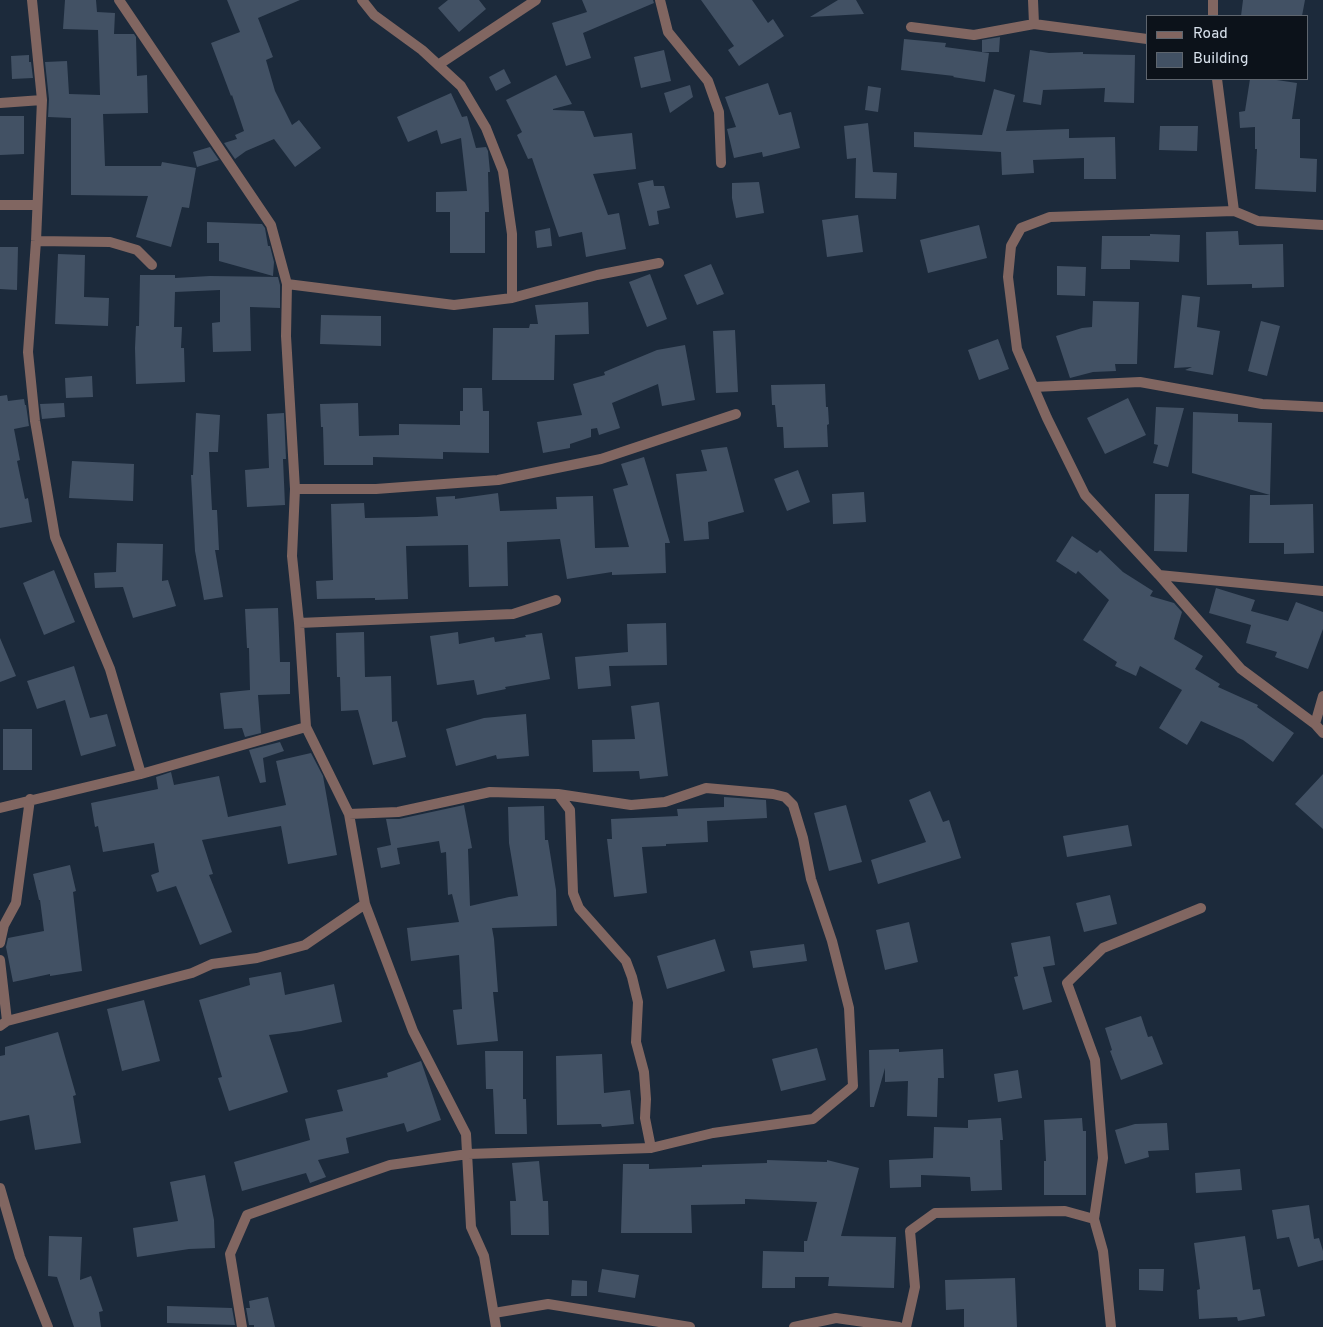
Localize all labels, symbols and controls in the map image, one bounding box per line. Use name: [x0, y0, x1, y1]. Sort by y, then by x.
legend: [1146, 15, 1308, 80]
text: Road: [1193, 25, 1228, 44]
text: Building: [1193, 50, 1248, 69]

